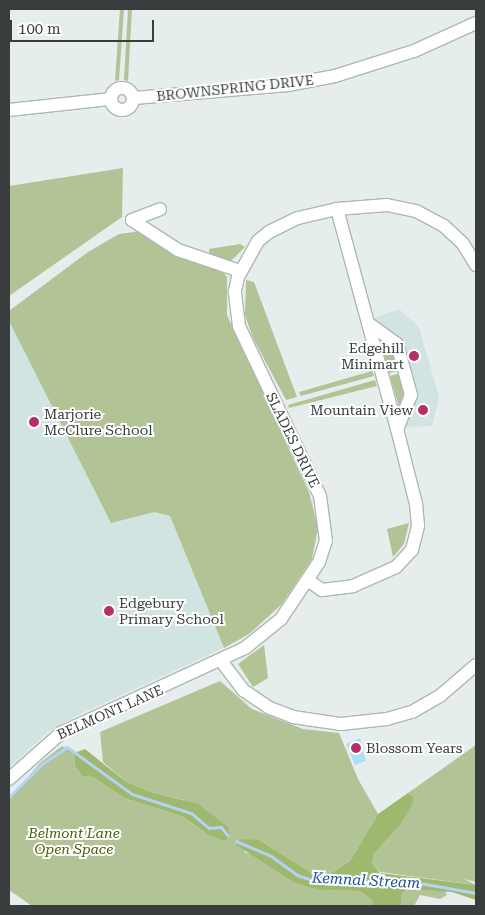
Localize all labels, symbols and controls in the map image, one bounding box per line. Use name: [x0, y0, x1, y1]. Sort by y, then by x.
scale bar: [12, 10, 156, 42]
text: 100 m: [18, 20, 61, 38]
street label: BROWNSPRING DRIVE: [155, 71, 315, 105]
place label: Edgehill Minimart: [341, 340, 404, 372]
marker: Edgehill Minimart: [408, 350, 420, 362]
street label: SLADES DRIVE: [263, 390, 323, 490]
place label: Mountain View: [310, 402, 413, 418]
marker: Mountain View: [417, 404, 429, 416]
place label: Marjorie McClure School: [44, 406, 153, 438]
marker: Marjorie McClure School: [28, 416, 40, 428]
place label: Edgebury Primary School: [119, 595, 224, 628]
marker: Edgebury Primary School: [103, 605, 115, 617]
street label: BELMONT LANE: [54, 681, 166, 743]
place label: Blossom Years: [366, 740, 462, 756]
marker: Blossom Years: [350, 742, 362, 754]
park label: Belmont Lane Open Space: [28, 825, 120, 858]
water label: Kemnal Stream: [311, 869, 421, 893]

